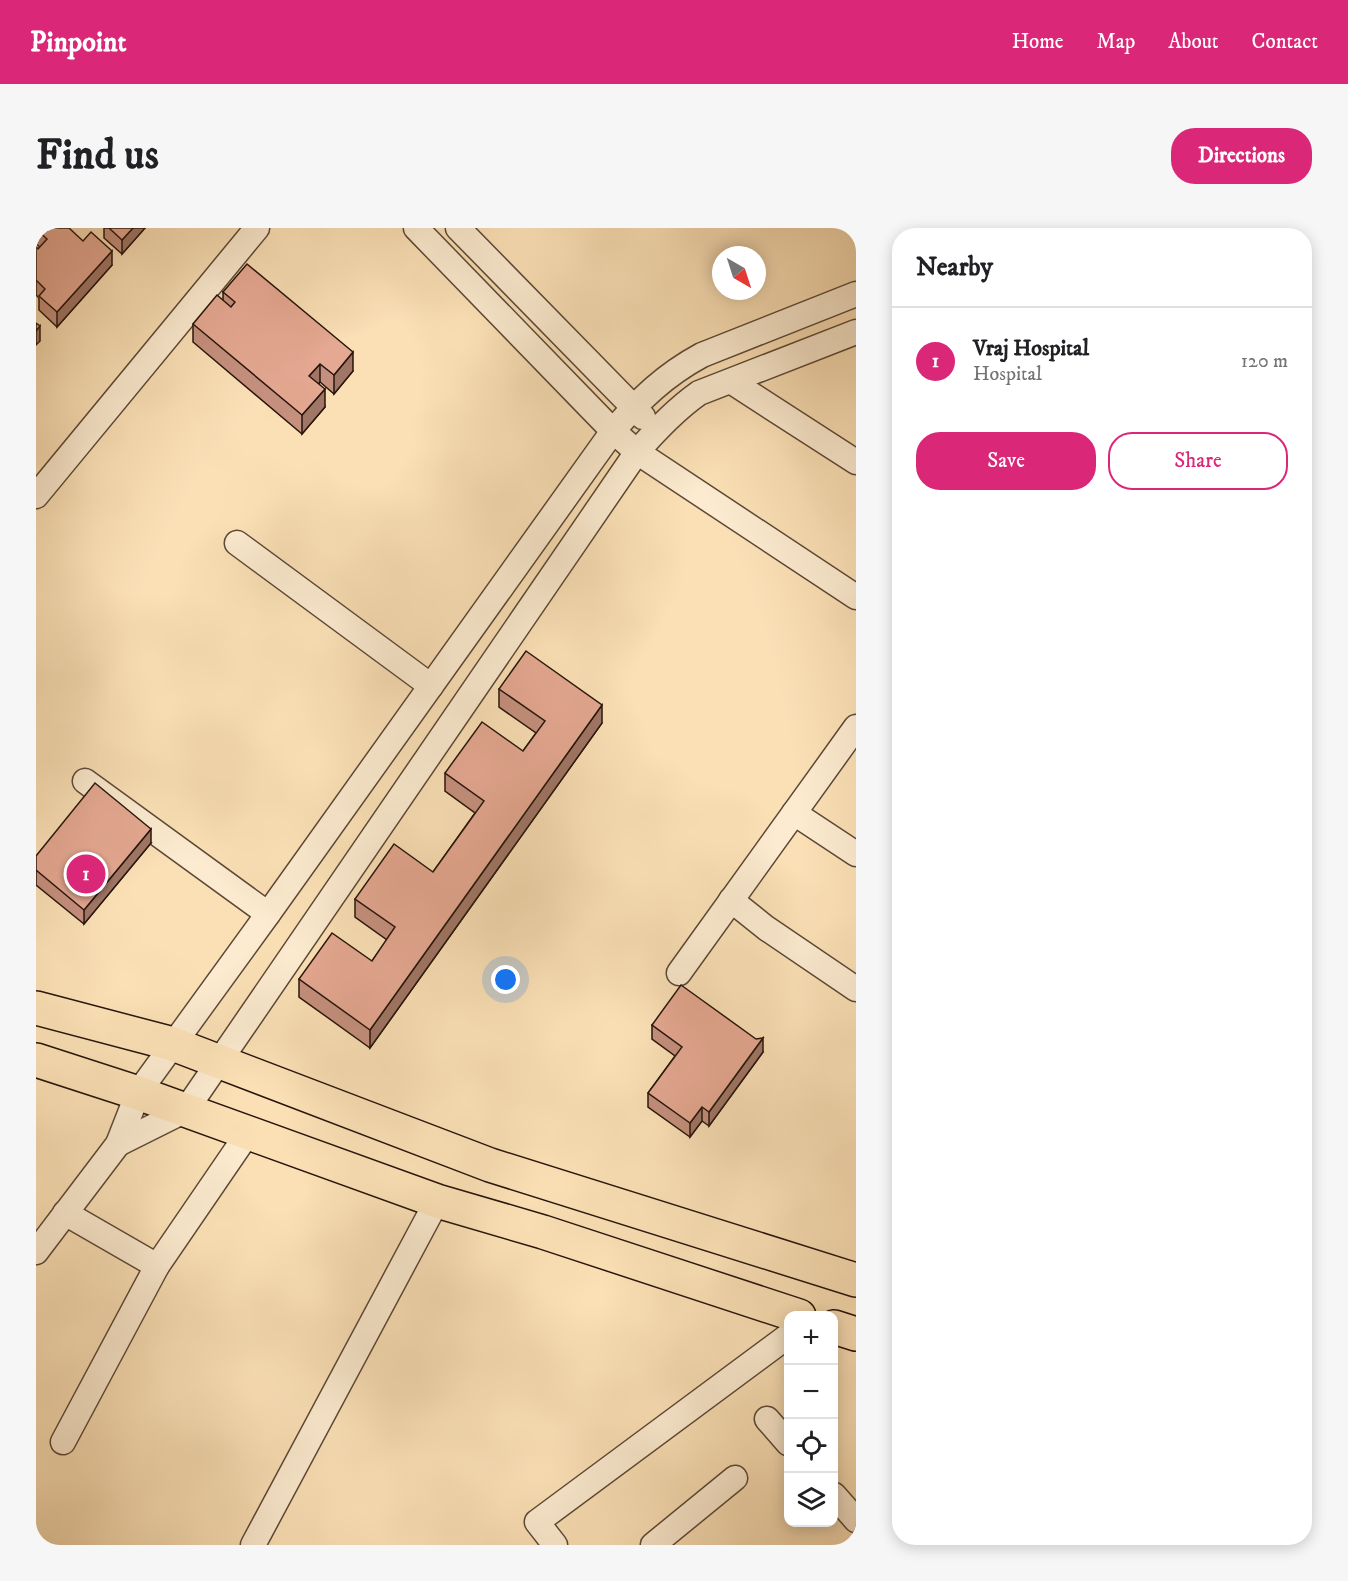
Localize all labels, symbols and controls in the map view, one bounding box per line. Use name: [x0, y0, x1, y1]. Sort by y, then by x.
text: Pinpoint: [30, 25, 126, 60]
text: Home: [1012, 29, 1064, 55]
text: Map: [1097, 29, 1135, 55]
text: About: [1168, 29, 1219, 55]
text: Contact: [1252, 29, 1318, 55]
button: Directions: [1171, 128, 1312, 184]
text: Find us: [36, 130, 159, 182]
north arrow: [712, 246, 766, 300]
text: Nearby: [916, 251, 993, 284]
text: Vraj Hospital: [973, 335, 1089, 362]
text: 1: [932, 349, 939, 374]
text: 120 m: [1241, 349, 1288, 374]
text: Hospital: [973, 362, 1042, 387]
button: Save: [916, 432, 1096, 490]
button: Share: [1108, 432, 1288, 490]
pin: 1: [67, 852, 106, 896]
your location: [491, 965, 520, 994]
map controls: [784, 1311, 838, 1527]
button: +: [784, 1311, 838, 1365]
button: −: [784, 1365, 838, 1419]
button: locate: [784, 1419, 838, 1473]
button: layers: [784, 1473, 838, 1527]

